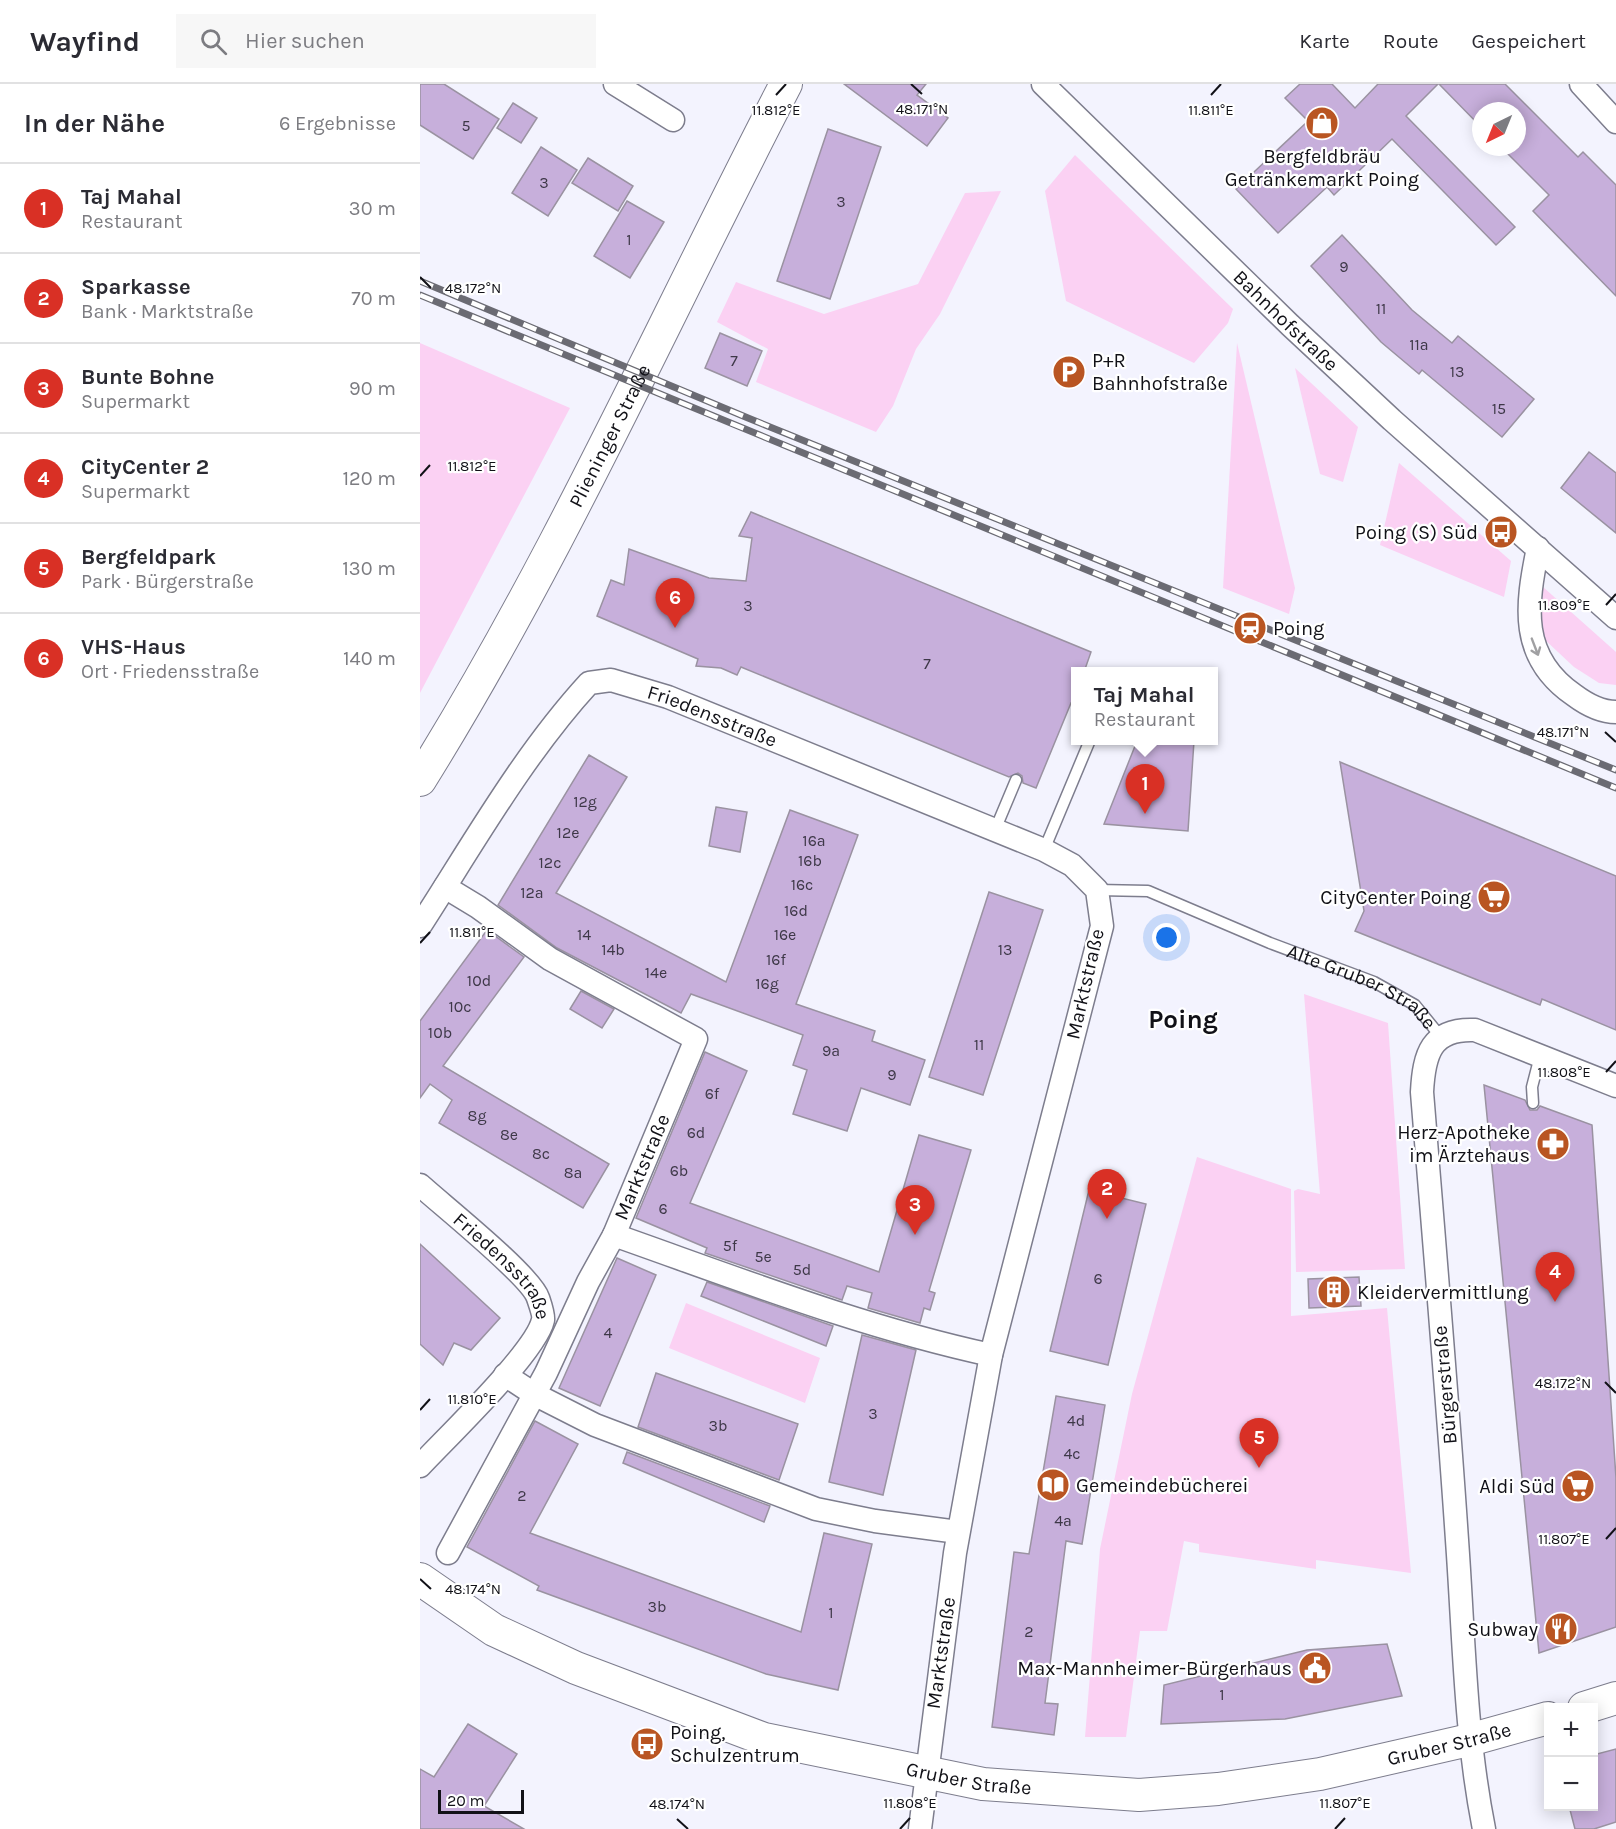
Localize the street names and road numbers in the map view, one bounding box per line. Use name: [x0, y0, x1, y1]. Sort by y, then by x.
street label: Bahnhofstraße: [1229, 265, 1343, 376]
street label: Plieninger Straße: [564, 361, 655, 511]
street label: Friedensstraße: [645, 680, 780, 752]
street label: Marktstraße: [1061, 926, 1109, 1042]
street label: Alte Gruber Straße: [1284, 939, 1441, 1034]
street label: Marktstraße: [609, 1111, 675, 1223]
street label: Friedensstraße: [449, 1208, 555, 1321]
street label: Bürgerstraße: [1428, 1325, 1462, 1445]
street label: Marktstraße: [922, 1596, 960, 1710]
street label: Gruber Straße: [1385, 1717, 1514, 1770]
street label: Gruber Straße: [904, 1757, 1032, 1799]

